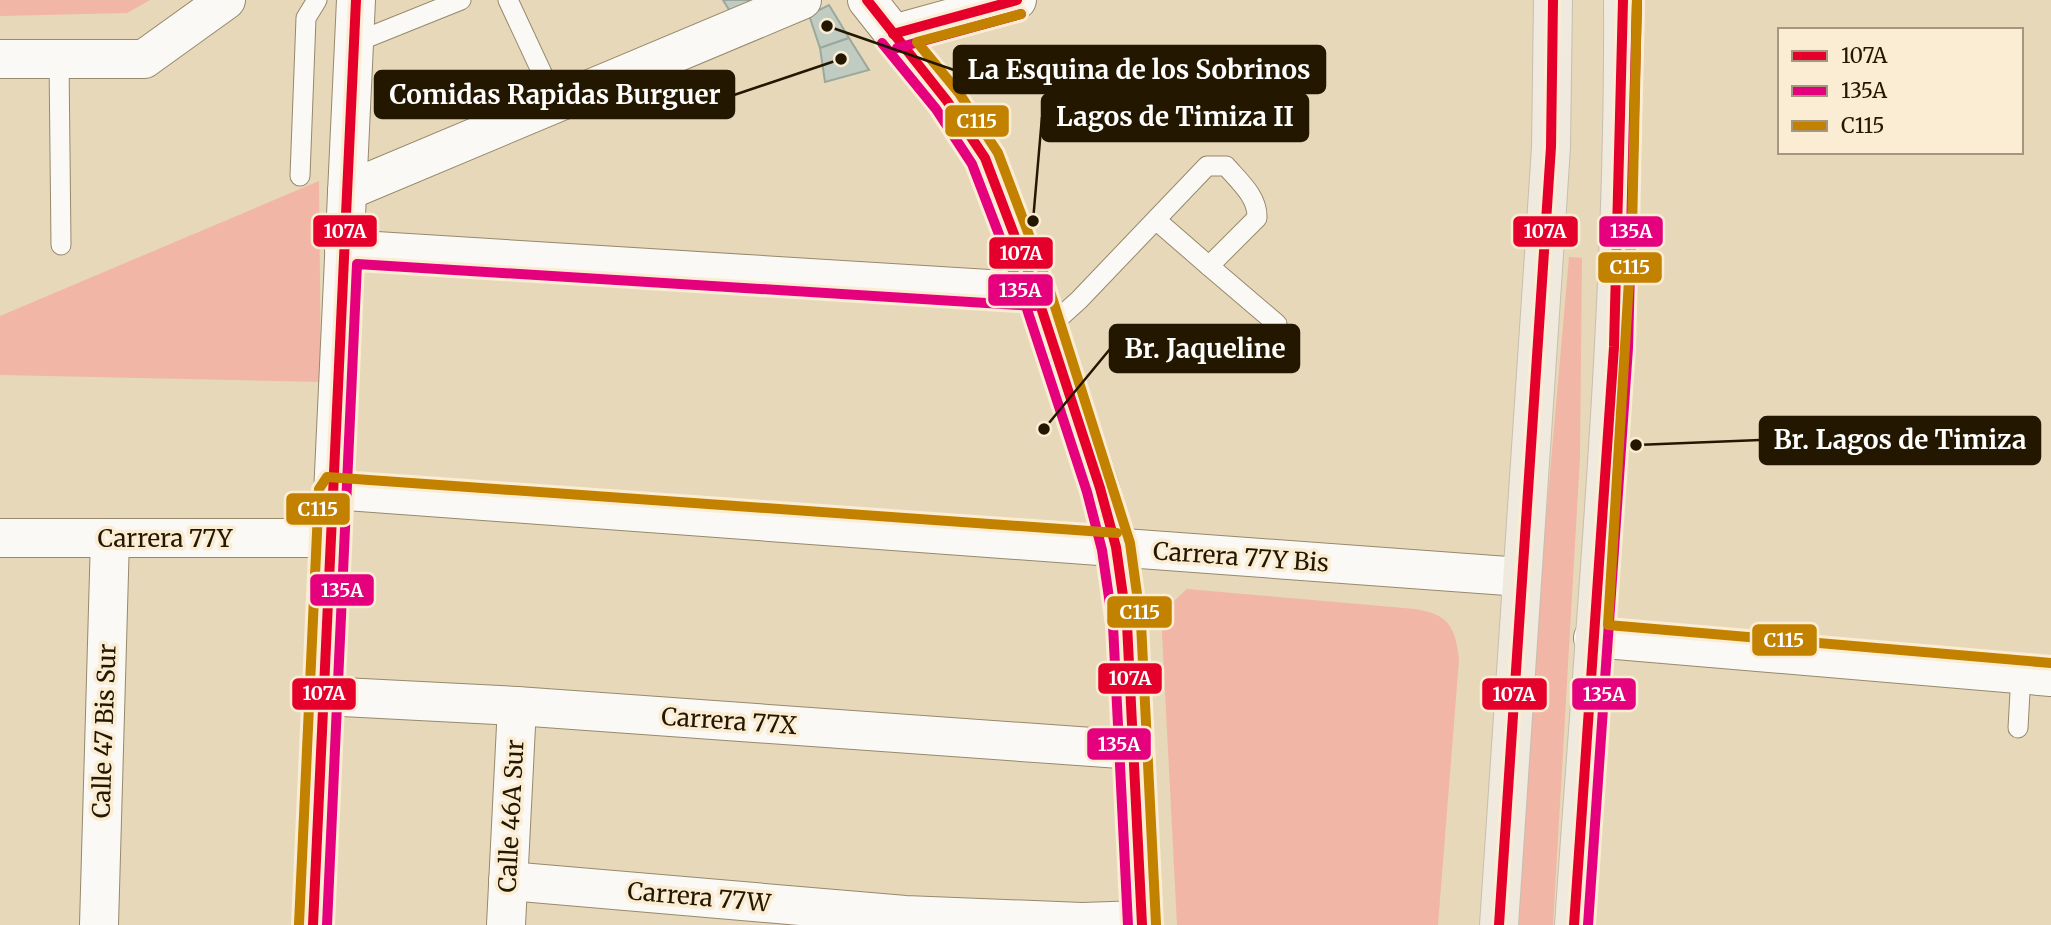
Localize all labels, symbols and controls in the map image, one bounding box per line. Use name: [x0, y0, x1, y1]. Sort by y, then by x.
legend: [1778, 28, 2023, 154]
text: 107A: [1841, 42, 1887, 69]
callout: La Esquina de los Sobrinos: [954, 46, 1325, 93]
text: La Esquina de los Sobrinos: [967, 53, 1311, 86]
callout: Comidas Rapidas Burguer: [375, 71, 734, 118]
text: 135A: [1841, 77, 1887, 104]
text: Comidas Rapidas Burguer: [389, 78, 721, 111]
callout: Lagos de Timiza II: [1042, 94, 1308, 141]
text: Lagos de Timiza II: [1056, 100, 1294, 133]
line badge: C115: [944, 104, 1010, 138]
text: C115: [957, 109, 997, 133]
text: C115: [1841, 112, 1885, 139]
line badge: 107A: [312, 214, 378, 248]
line badge: 107A: [1512, 215, 1579, 248]
line badge: 135A: [1598, 215, 1664, 248]
text: 107A: [324, 219, 367, 243]
text: 107A: [1524, 219, 1567, 243]
text: 135A: [1610, 219, 1653, 243]
line badge: 107A: [988, 236, 1054, 270]
text: 107A: [1000, 241, 1043, 265]
line badge: C115: [1597, 251, 1663, 284]
text: C115: [1610, 255, 1650, 279]
line badge: 135A: [987, 273, 1054, 307]
text: 135A: [999, 278, 1042, 302]
callout: Br. Jaqueline: [1110, 325, 1299, 372]
text: Br. Jaqueline: [1124, 332, 1286, 365]
callout: Br. Lagos de Timiza: [1760, 417, 2040, 464]
text: Br. Lagos de Timiza: [1774, 423, 2026, 456]
line badge: C115: [285, 492, 351, 526]
text: C115: [298, 497, 338, 521]
street label: Carrera 77Y: [98, 523, 233, 554]
street label: Carrera 77Y Bis: [1152, 535, 1330, 579]
line badge: 135A: [309, 573, 375, 607]
text: 135A: [321, 578, 364, 602]
line badge: C115: [1106, 595, 1173, 629]
text: C115: [1120, 600, 1160, 624]
line badge: C115: [1751, 623, 1818, 657]
text: C115: [1764, 628, 1804, 652]
street label: Calle 47 Bis Sur: [85, 643, 123, 819]
line badge: 107A: [1097, 662, 1163, 695]
text: 107A: [1109, 666, 1152, 690]
line badge: 107A: [291, 677, 357, 711]
line badge: 107A: [1481, 677, 1548, 711]
line badge: 135A: [1571, 677, 1637, 711]
text: 107A: [303, 681, 346, 705]
text: 107A: [1493, 682, 1536, 706]
text: 135A: [1583, 682, 1626, 706]
street label: Carrera 77X: [660, 701, 799, 741]
line badge: 135A: [1086, 727, 1152, 761]
text: 135A: [1098, 732, 1141, 756]
street label: Calle 46A Sur: [492, 739, 530, 893]
street label: Carrera 77W: [626, 875, 773, 919]

